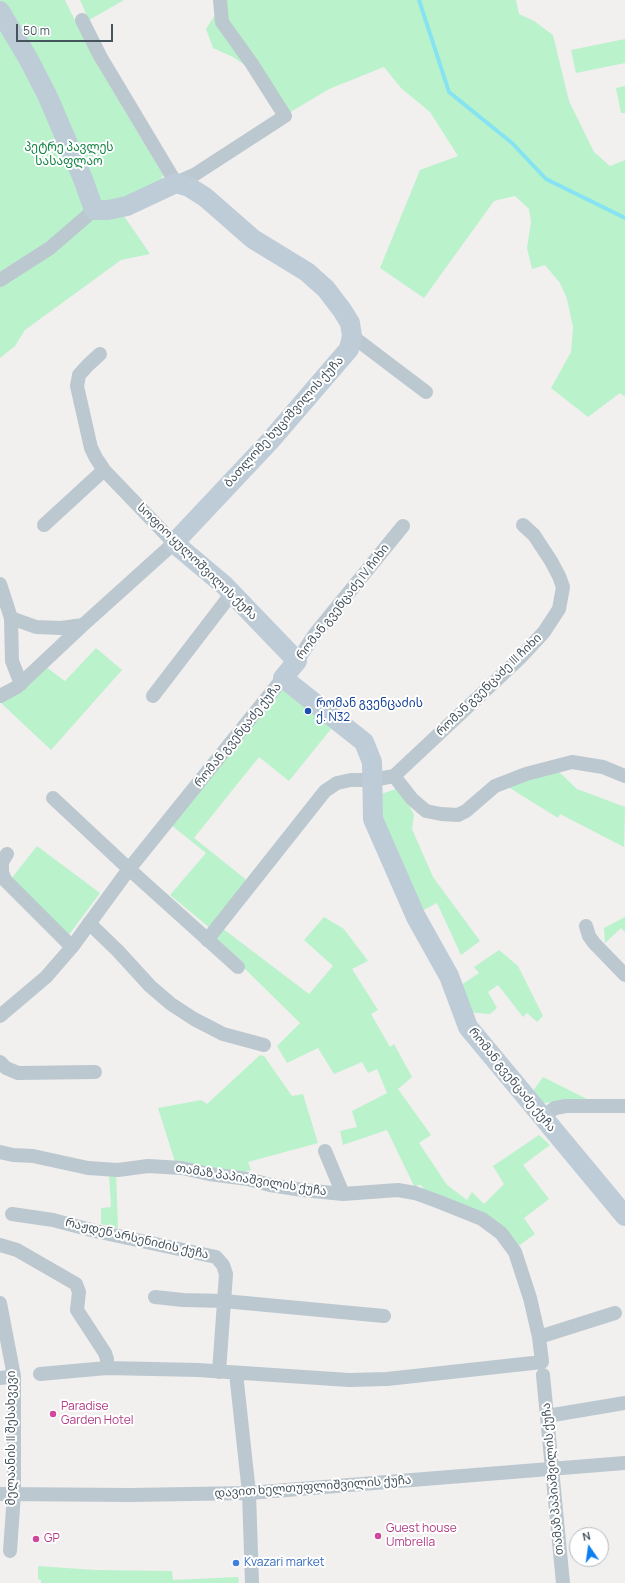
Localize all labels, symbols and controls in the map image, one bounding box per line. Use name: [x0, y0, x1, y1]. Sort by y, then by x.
scale bar: [18, 16, 115, 42]
text: 50 m: [23, 22, 50, 39]
park label: პეტრე პავლეს სასაფლაო: [24, 141, 114, 169]
street label: ბათლომე ხუციშვილის ქუჩა: [221, 354, 347, 490]
street label: სოფიო ყულოშვილის ქუჩა: [134, 501, 260, 623]
street label: რომან გვენცაძე IV ჩიხი: [293, 541, 393, 663]
street label: რომან გვენცაძე III ჩიხი: [433, 631, 545, 739]
street label: რომან გვენცაძე ქუჩა: [191, 680, 285, 790]
place label: რომან გვენცაძის ქ. N32: [316, 697, 423, 725]
marker: რომან გვენცაძის ქ. N32: [303, 706, 313, 716]
street label: რომან გვენცაძე ქუჩა: [465, 1025, 559, 1135]
street label: თამაზ პაპიაშვილის ქუჩა: [174, 1161, 328, 1199]
street label: რაჟდენ არსენიძის ქუჩა: [64, 1215, 210, 1263]
street label: მელაანის II შესახვევი: [5, 1371, 19, 1505]
place label: Paradise Garden Hotel: [61, 1400, 133, 1428]
street label: თამაზ პაპიაშვილის ქუჩა: [539, 1402, 567, 1556]
marker: Paradise Garden Hotel: [48, 1409, 58, 1419]
street label: დავით ხელთუფლიშვილის ქუჩა: [214, 1473, 412, 1501]
place label: Guest house Umbrella: [386, 1522, 457, 1550]
north arrow: [569, 1527, 609, 1567]
text: N: [581, 1528, 592, 1544]
marker: Guest house Umbrella: [373, 1531, 383, 1541]
place label: GP: [44, 1532, 60, 1546]
marker: GP: [31, 1534, 41, 1544]
place label: Kvazari market: [244, 1556, 325, 1570]
marker: Kvazari market: [231, 1558, 241, 1568]

